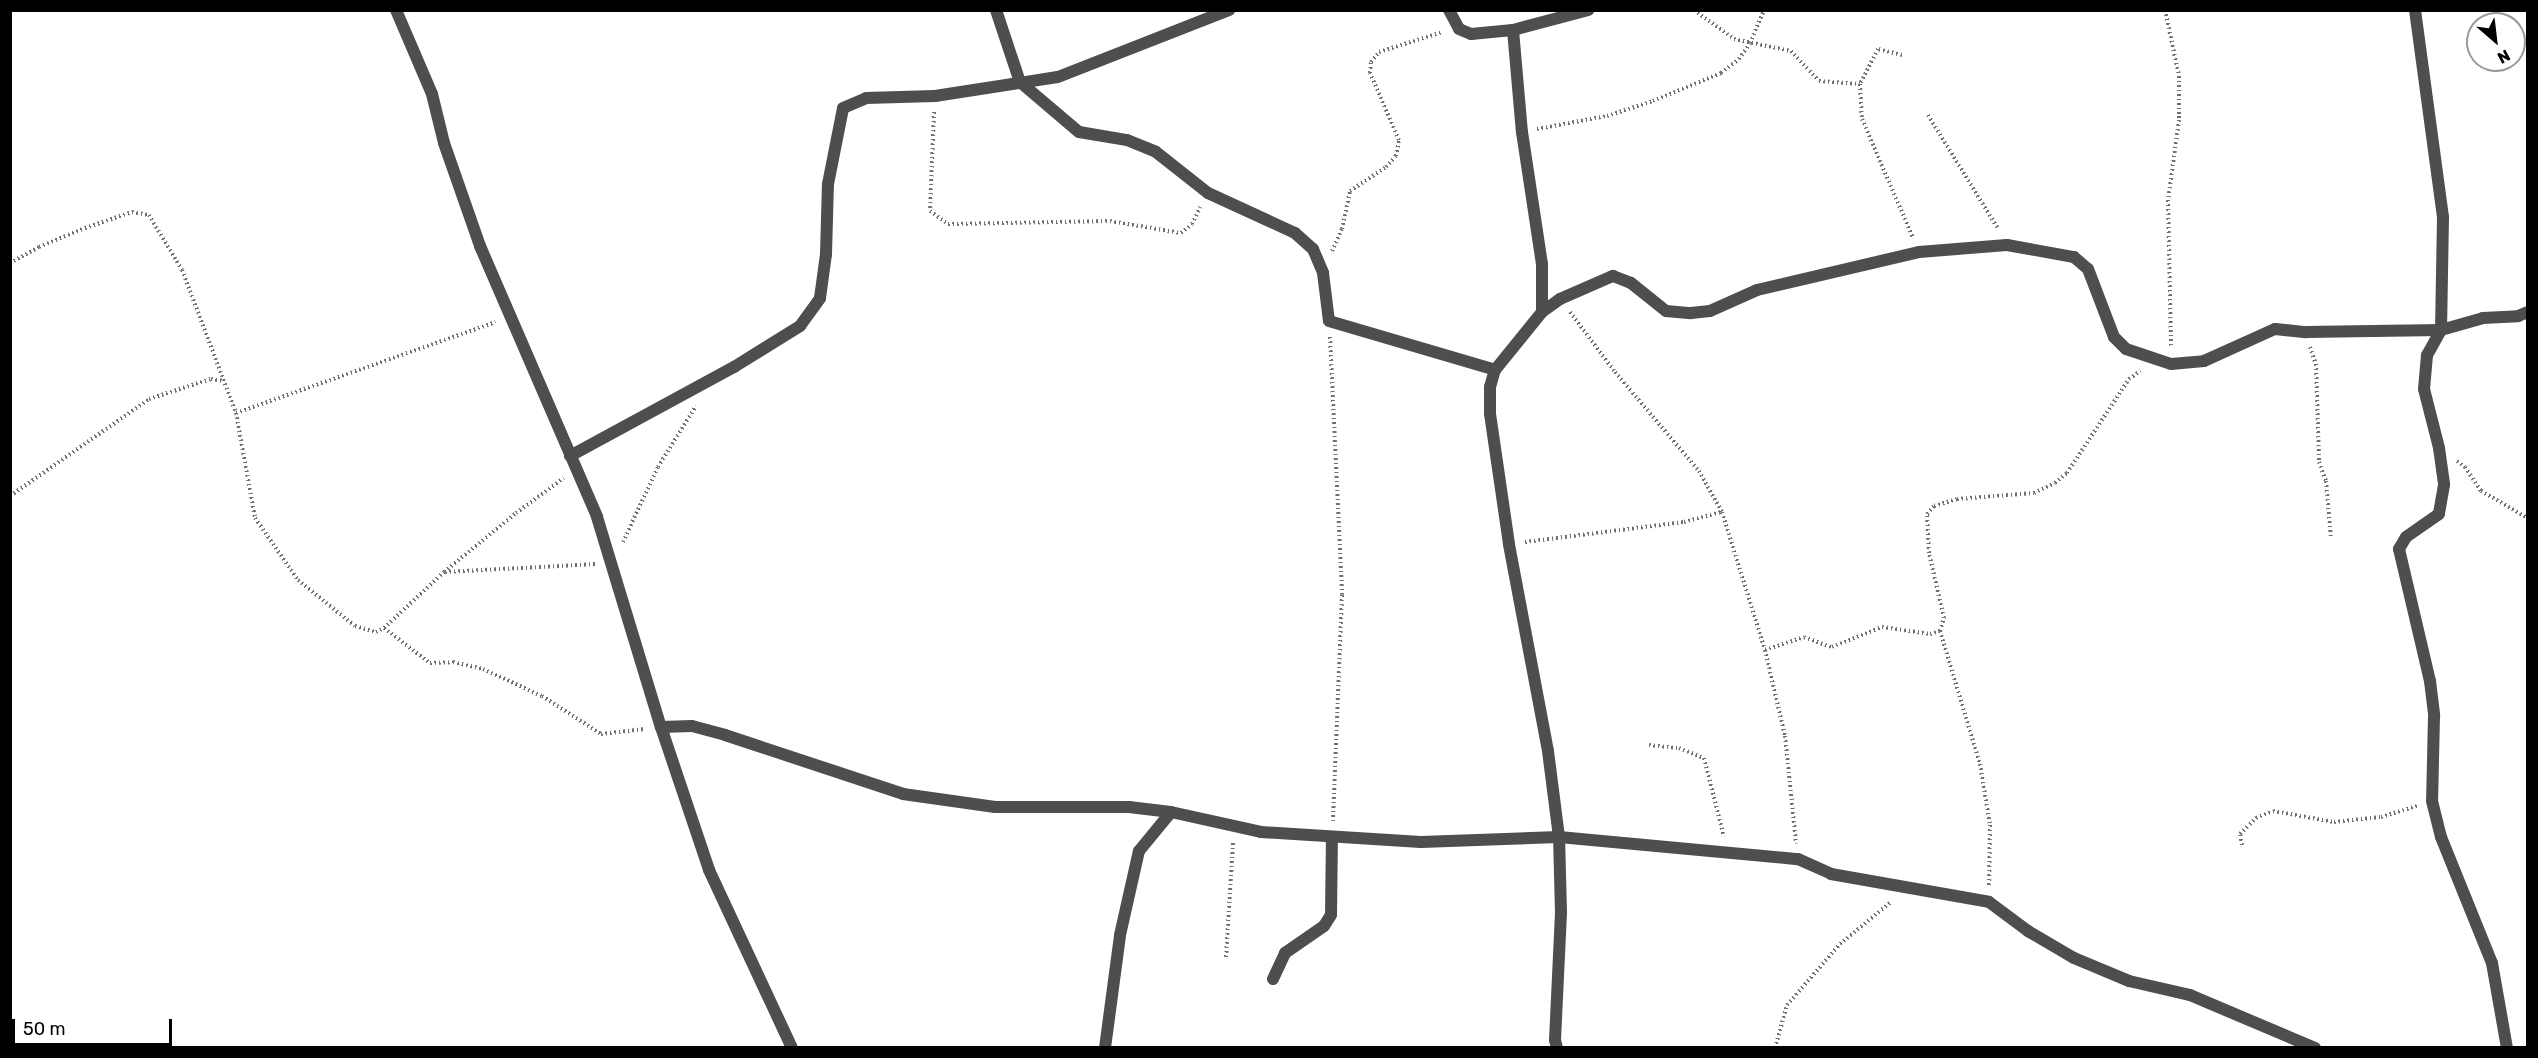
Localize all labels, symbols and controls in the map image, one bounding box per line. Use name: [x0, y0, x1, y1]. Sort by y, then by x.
north arrow: [2466, 12, 2526, 72]
text: N: [2494, 45, 2513, 68]
scale bar: [15, 1007, 176, 1045]
text: 50 m: [23, 1018, 66, 1040]

